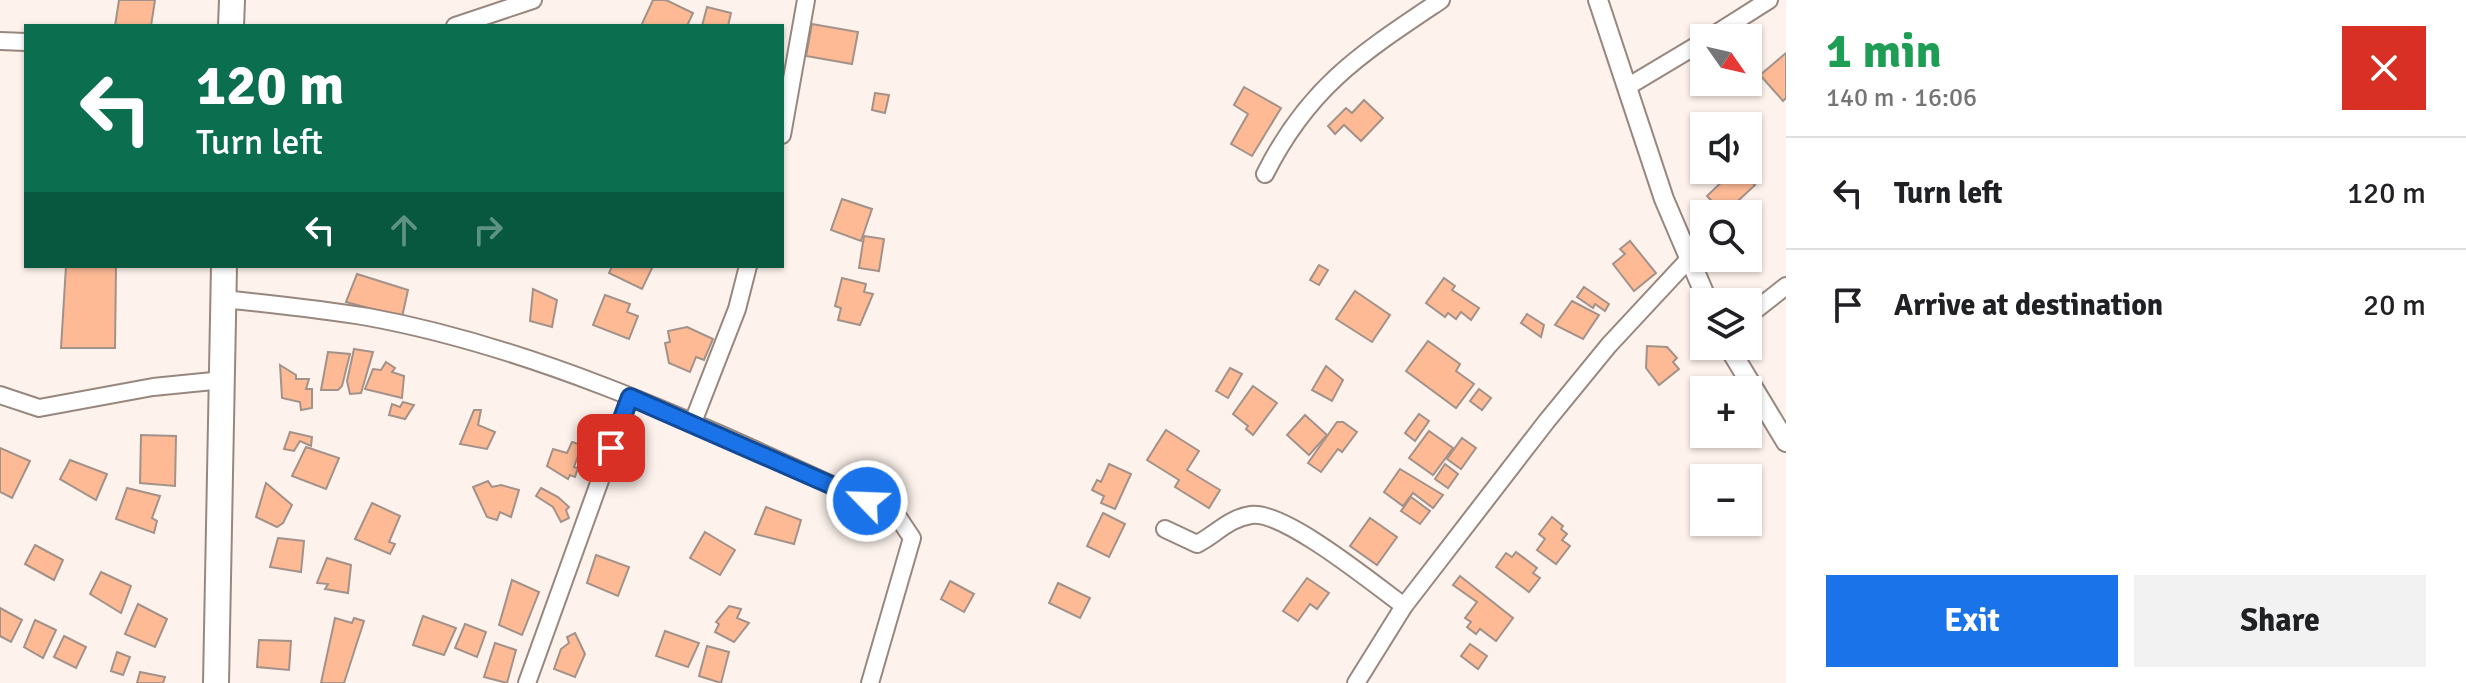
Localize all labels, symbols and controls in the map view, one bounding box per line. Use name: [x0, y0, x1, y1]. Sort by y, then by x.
text: 1 min: [1826, 22, 1942, 81]
north arrow: [1690, 24, 1762, 96]
map controls: [1690, 24, 1762, 536]
button: close: [2342, 26, 2426, 110]
text: 120 m: [196, 51, 344, 120]
icon: left: [64, 56, 168, 160]
text: 140 m · 16:06: [1826, 82, 1977, 114]
button: sound: [1690, 112, 1762, 184]
text: Turn left: [196, 120, 323, 165]
icon: left: [1826, 171, 1870, 215]
text: Turn left: [1894, 175, 2003, 212]
text: 120 m: [2347, 175, 2426, 212]
button: search: [1690, 200, 1762, 272]
icon: left: [298, 208, 342, 252]
icon: ahead: [382, 208, 426, 252]
icon: right: [466, 208, 510, 252]
icon: arrive: [1826, 283, 1870, 327]
text: Arrive at destination: [1894, 287, 2163, 324]
text: 20 m: [2363, 287, 2426, 324]
button: layers: [1690, 288, 1762, 360]
button: +: [1690, 376, 1762, 448]
pin: [577, 414, 645, 482]
icon: arrive: [589, 426, 633, 470]
position arrow: [825, 459, 909, 543]
button: −: [1690, 464, 1762, 536]
button: Exit: [1826, 575, 2118, 667]
button: Share: [2134, 575, 2426, 667]

